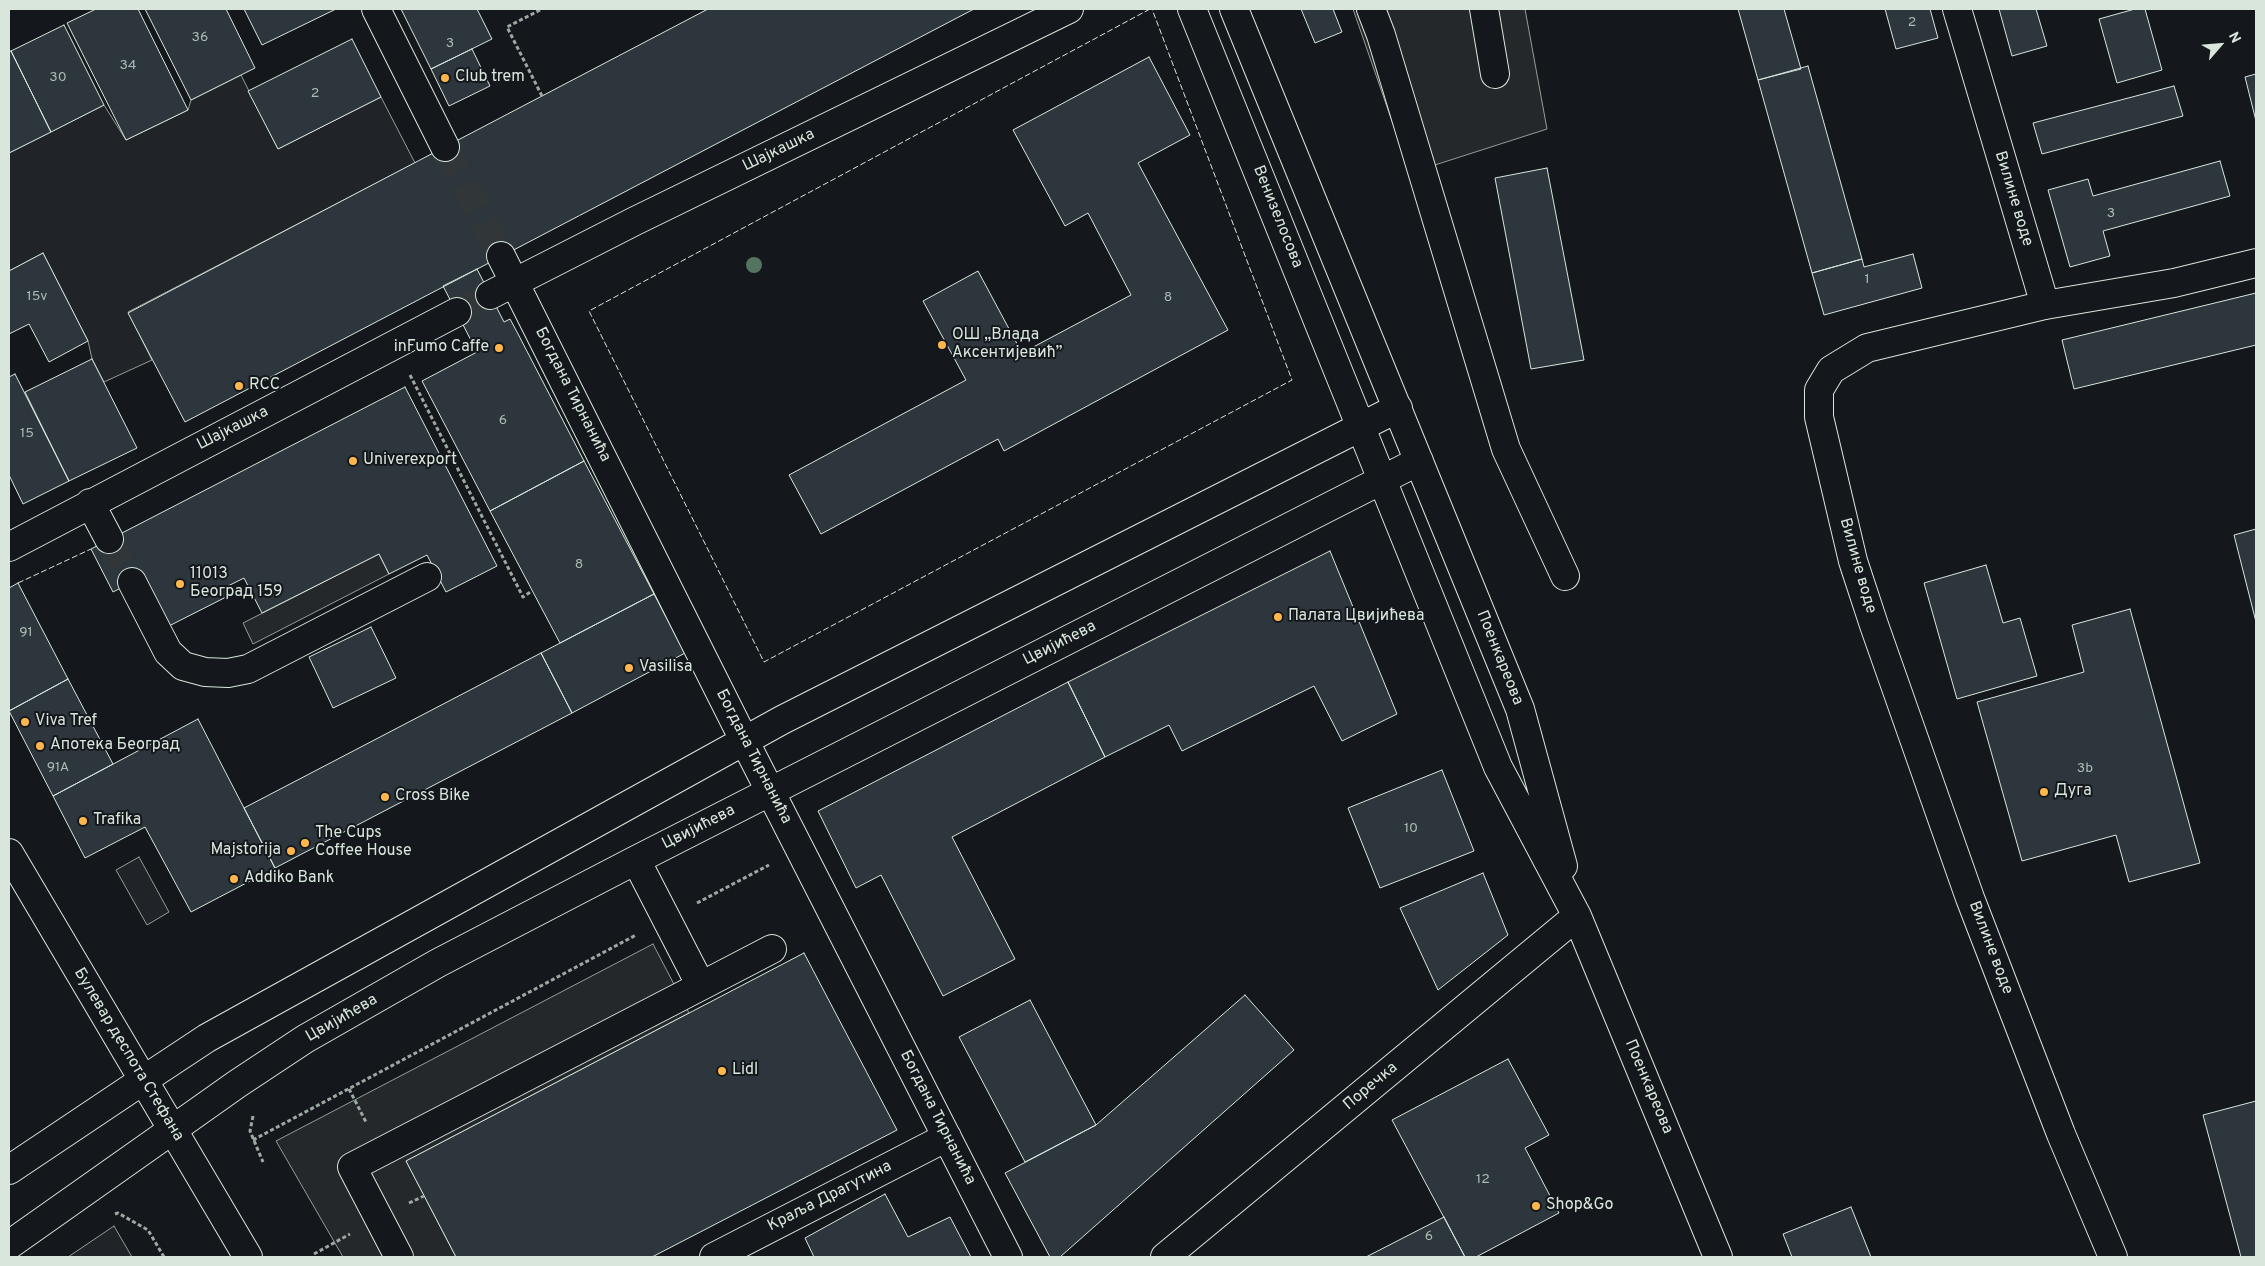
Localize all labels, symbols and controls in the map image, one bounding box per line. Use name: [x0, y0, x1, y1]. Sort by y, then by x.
house number: 2: [1908, 15, 1916, 31]
north arrow: [2195, 20, 2245, 70]
house number: 36: [192, 30, 208, 46]
text: N: [2224, 30, 2244, 46]
house number: 3: [446, 36, 454, 52]
house number: 34: [119, 58, 137, 74]
place label: Club trem: [455, 68, 525, 88]
house number: 30: [49, 70, 67, 86]
marker: Club trem: [439, 72, 451, 84]
house number: 2: [311, 86, 319, 102]
street label: Шајкашка: [740, 125, 818, 177]
street label: Вилине воде: [1989, 149, 2037, 249]
street label: Венизелосова: [1248, 163, 1306, 271]
house number: 3: [2107, 206, 2115, 222]
house number: 1: [1864, 272, 1870, 288]
house number: 15v: [27, 289, 47, 305]
house number: 8: [1164, 290, 1172, 306]
street label: Богдана Тирнанића: [530, 325, 614, 465]
place label: ОШ „Влада Аксентијевић”: [952, 326, 1062, 364]
place label: inFumo Caffe: [394, 338, 489, 358]
marker: ОШ „Влада Аксентијевић”: [936, 339, 948, 351]
marker: inFumo Caffe: [493, 342, 505, 354]
place label: RCC: [249, 376, 280, 396]
marker: RCC: [233, 380, 245, 392]
street label: Шајкашка: [194, 403, 272, 455]
house number: 6: [499, 413, 507, 429]
house number: 15: [20, 426, 34, 442]
place label: Univerexport: [363, 451, 457, 471]
marker: Univerexport: [347, 455, 359, 467]
street label: Вилине воде: [1834, 516, 1880, 616]
house number: 8: [575, 557, 583, 573]
place label: 11013 Београд 159: [190, 565, 283, 603]
marker: 11013 Београд 159: [174, 578, 186, 590]
place label: Палата Цвијићева: [1288, 607, 1424, 627]
street label: Поенкареова: [1471, 608, 1527, 708]
marker: Палата Цвијићева: [1272, 611, 1284, 623]
street label: Цвијићева: [1020, 617, 1100, 671]
house number: 91: [19, 625, 33, 641]
place label: Vasilisa: [639, 658, 692, 678]
marker: Vasilisa: [623, 662, 635, 674]
street label: Богдана Тирнанића: [711, 687, 795, 827]
place label: Viva Tref: [35, 712, 97, 732]
marker: Viva Tref: [19, 716, 31, 728]
place label: Апотека Београд: [50, 736, 180, 756]
marker: Апотека Београд: [34, 740, 46, 752]
house number: 91A: [47, 760, 69, 776]
house number: 3b: [2077, 761, 2093, 777]
place label: Дуга: [2054, 782, 2092, 802]
marker: Дуга: [2038, 786, 2050, 798]
place label: Cross Bike: [395, 787, 470, 807]
marker: Cross Bike: [379, 791, 391, 803]
street label: Цвијићева: [659, 801, 739, 855]
place label: Trafika: [93, 811, 141, 831]
marker: Trafika: [77, 815, 89, 827]
house number: 10: [1404, 821, 1418, 837]
place label: The Cups Coffee House: [315, 824, 412, 862]
marker: The Cups Coffee House: [299, 837, 311, 849]
place label: Majstorija: [210, 841, 281, 861]
marker: Majstorija: [285, 845, 297, 857]
place label: Addiko Bank: [244, 869, 334, 889]
marker: Addiko Bank: [228, 873, 240, 885]
street label: Вилине воде: [1963, 899, 2017, 997]
street label: Булевар деспота Стефана: [69, 965, 187, 1145]
street label: Цвијићева: [303, 991, 381, 1047]
street label: Поенкареова: [1620, 1037, 1676, 1137]
street label: Богдана Тирнанића: [895, 1048, 979, 1188]
street label: Поречка: [1340, 1059, 1402, 1115]
place label: Lidl: [732, 1061, 758, 1081]
marker: Lidl: [716, 1065, 728, 1077]
street label: Краља Драгутина: [765, 1157, 895, 1237]
house number: 12: [1476, 1172, 1490, 1188]
place label: Shop&Go: [1546, 1196, 1613, 1216]
marker: Shop&Go: [1530, 1200, 1542, 1212]
house number: 6: [1425, 1229, 1433, 1245]

